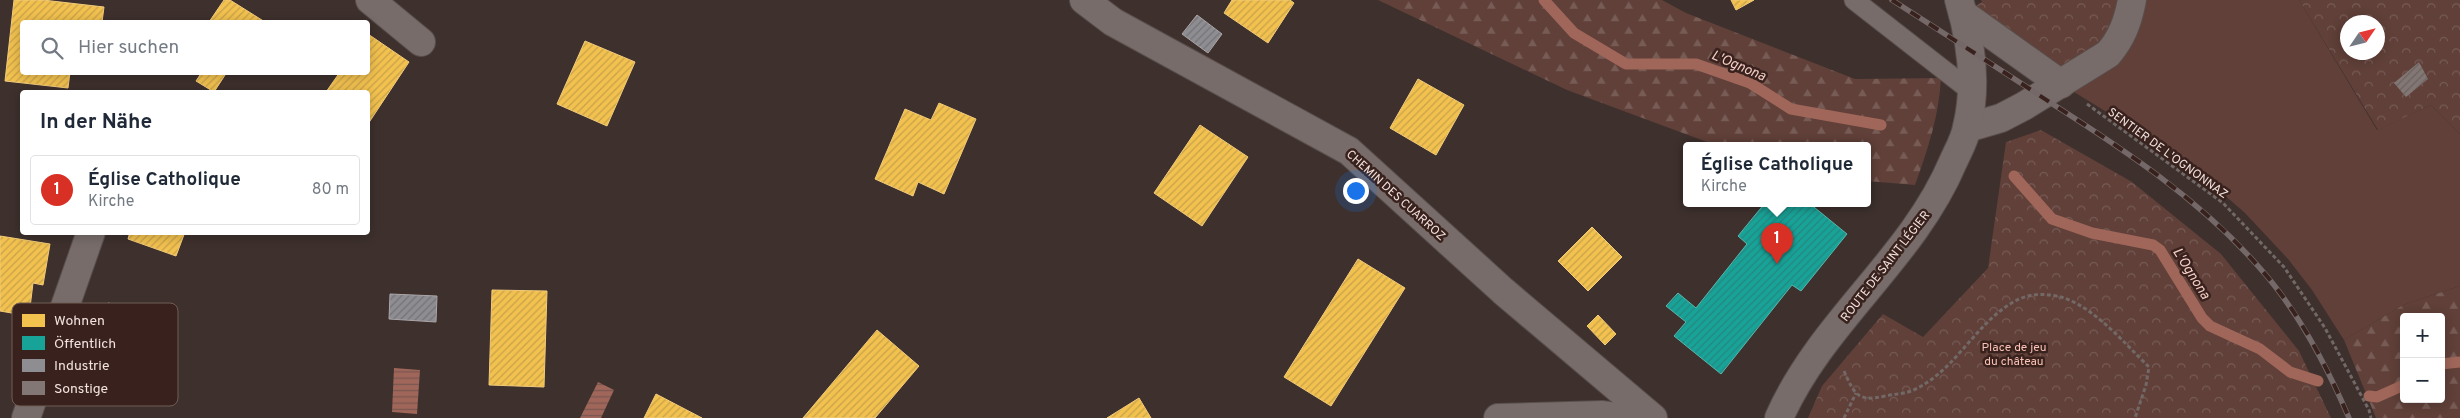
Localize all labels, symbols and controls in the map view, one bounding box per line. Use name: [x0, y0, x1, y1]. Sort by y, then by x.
north arrow: [2340, 15, 2385, 60]
search box: [20, 20, 370, 75]
icon: search: [38, 34, 66, 62]
text: Hier suchen: [78, 36, 179, 60]
water label: L'Ognona: [1709, 47, 1769, 86]
street label: SENTIER DE L'OGNONNAZ: [2104, 105, 2231, 203]
text: In der Nähe: [40, 109, 152, 136]
popup: [1683, 142, 1871, 207]
street label: CHEMIN DES CUARROZ: [1342, 147, 1448, 245]
text: Église Catholique: [1701, 153, 1853, 177]
text: Église Catholique: [88, 168, 241, 192]
text: Kirche: [1701, 177, 1747, 197]
your location: [1343, 178, 1369, 204]
text: 1: [54, 180, 60, 200]
text: 80 m: [312, 180, 349, 200]
text: Kirche: [88, 192, 134, 212]
street label: ROUTE DE SAINT LÉGIER: [1838, 208, 1934, 325]
pin: 1: [1761, 223, 1793, 264]
water label: L'Ognona: [2168, 245, 2214, 303]
legend: [12, 303, 178, 406]
text: Wohnen: [54, 313, 105, 330]
map controls: [2400, 313, 2445, 403]
button: +: [2400, 313, 2445, 358]
text: Öffentlich: [54, 335, 116, 353]
park label: Place de jeu du château: [1982, 340, 2046, 370]
text: Industrie: [54, 358, 109, 375]
button: −: [2400, 358, 2445, 403]
text: Sonstige: [54, 381, 108, 398]

